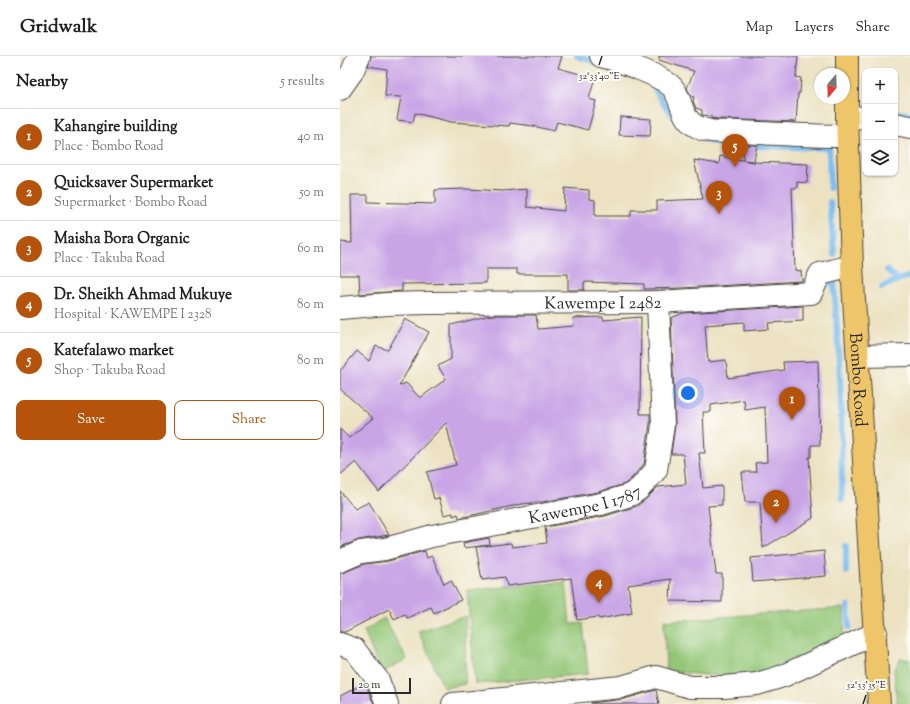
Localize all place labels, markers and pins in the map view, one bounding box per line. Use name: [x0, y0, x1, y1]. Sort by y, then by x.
pin: 5: [722, 134, 748, 167]
pin: 3: [706, 181, 732, 214]
pin: 1: [779, 387, 805, 420]
pin: 2: [763, 490, 789, 523]
pin: 4: [586, 570, 612, 603]

